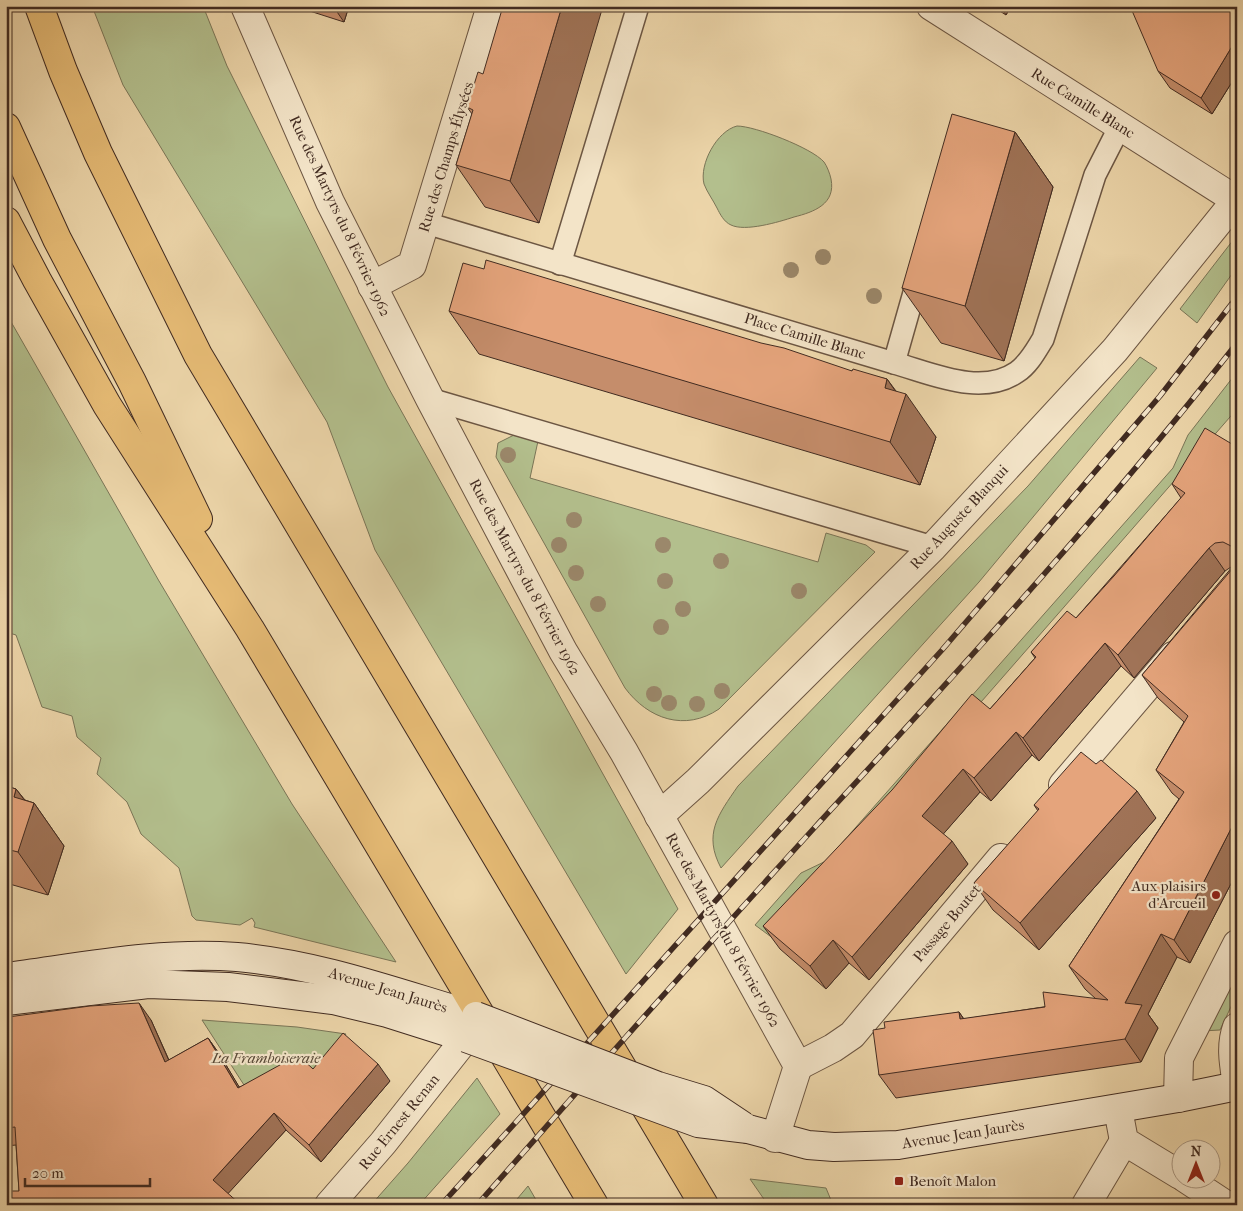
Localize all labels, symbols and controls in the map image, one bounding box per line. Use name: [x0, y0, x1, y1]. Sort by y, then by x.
street label: Rue Camille Blanc: [1028, 64, 1138, 142]
street label: Rue des Champs-Élysées: [415, 79, 478, 234]
street label: Rue des Martyrs du 8 Février 1962: [285, 113, 395, 320]
street label: Place Camille Blanc: [742, 309, 868, 363]
street label: Rue Auguste Blanqui: [906, 461, 1012, 573]
street label: Rue des Martyrs du 8 Février 1962: [465, 476, 585, 678]
street label: Rue des Martyrs du 8 Février 1962: [662, 830, 784, 1031]
place label: Aux plaisirs d'Arcueil: [1131, 877, 1206, 912]
street label: Passage Boutet: [909, 880, 985, 966]
marker: Aux plaisirs d'Arcueil: [1210, 889, 1222, 901]
street label: Avenue Jean Jaurès: [326, 963, 450, 1017]
park label: La Framboiseraie: [211, 1049, 321, 1067]
street label: Rue Ernest Renan: [355, 1070, 443, 1173]
street label: Avenue Jean Jaurès: [900, 1115, 1026, 1153]
north arrow: [1170, 1138, 1220, 1188]
text: N: [1191, 1143, 1202, 1160]
scale bar: [25, 1156, 150, 1188]
text: 20 m: [32, 1164, 64, 1182]
place label: Benoît Malon: [909, 1172, 996, 1190]
marker: Benoît Malon: [893, 1175, 905, 1187]

